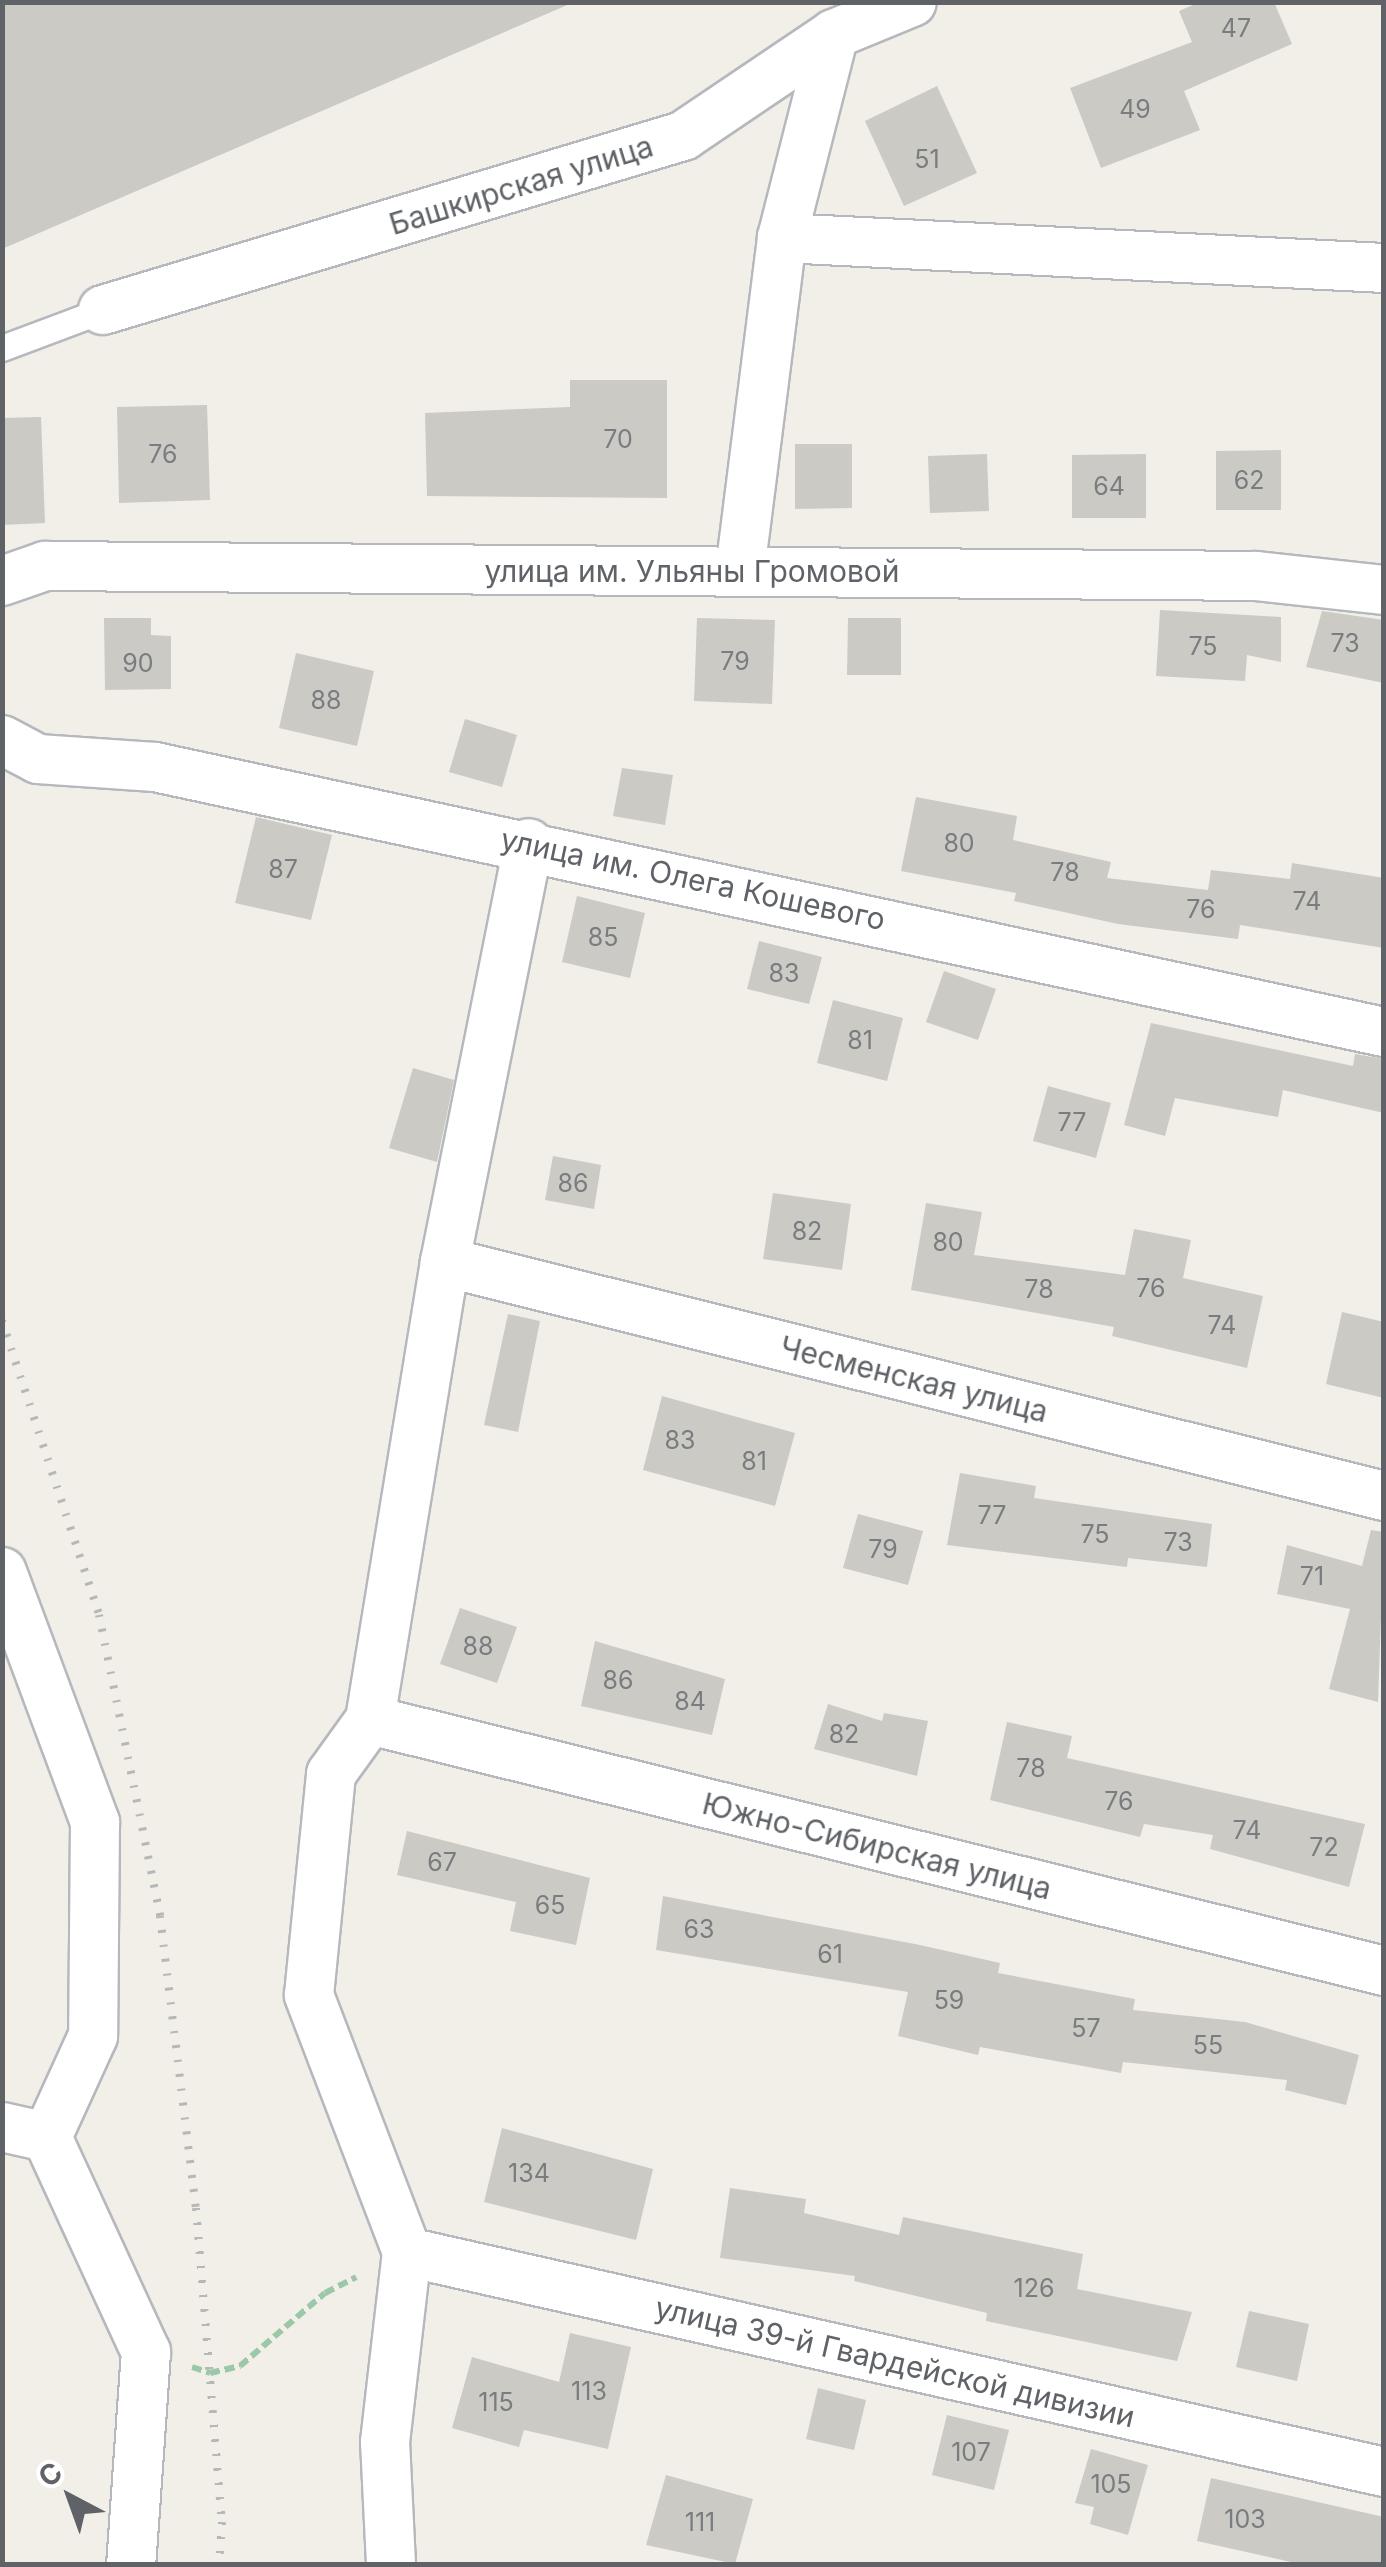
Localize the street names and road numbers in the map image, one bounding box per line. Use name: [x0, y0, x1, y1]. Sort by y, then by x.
street label: Башкирская улица: [385, 128, 657, 242]
street label: улица им. Ульяны Громовой: [484, 553, 900, 589]
street label: улица им. Олега Кошевого: [497, 821, 889, 937]
street label: Чесменская улица: [776, 1328, 1052, 1430]
street label: Южно-Сибирская улица: [699, 1785, 1055, 1907]
street label: улица 39-й Гвардейской дивизии: [652, 2289, 1138, 2435]

